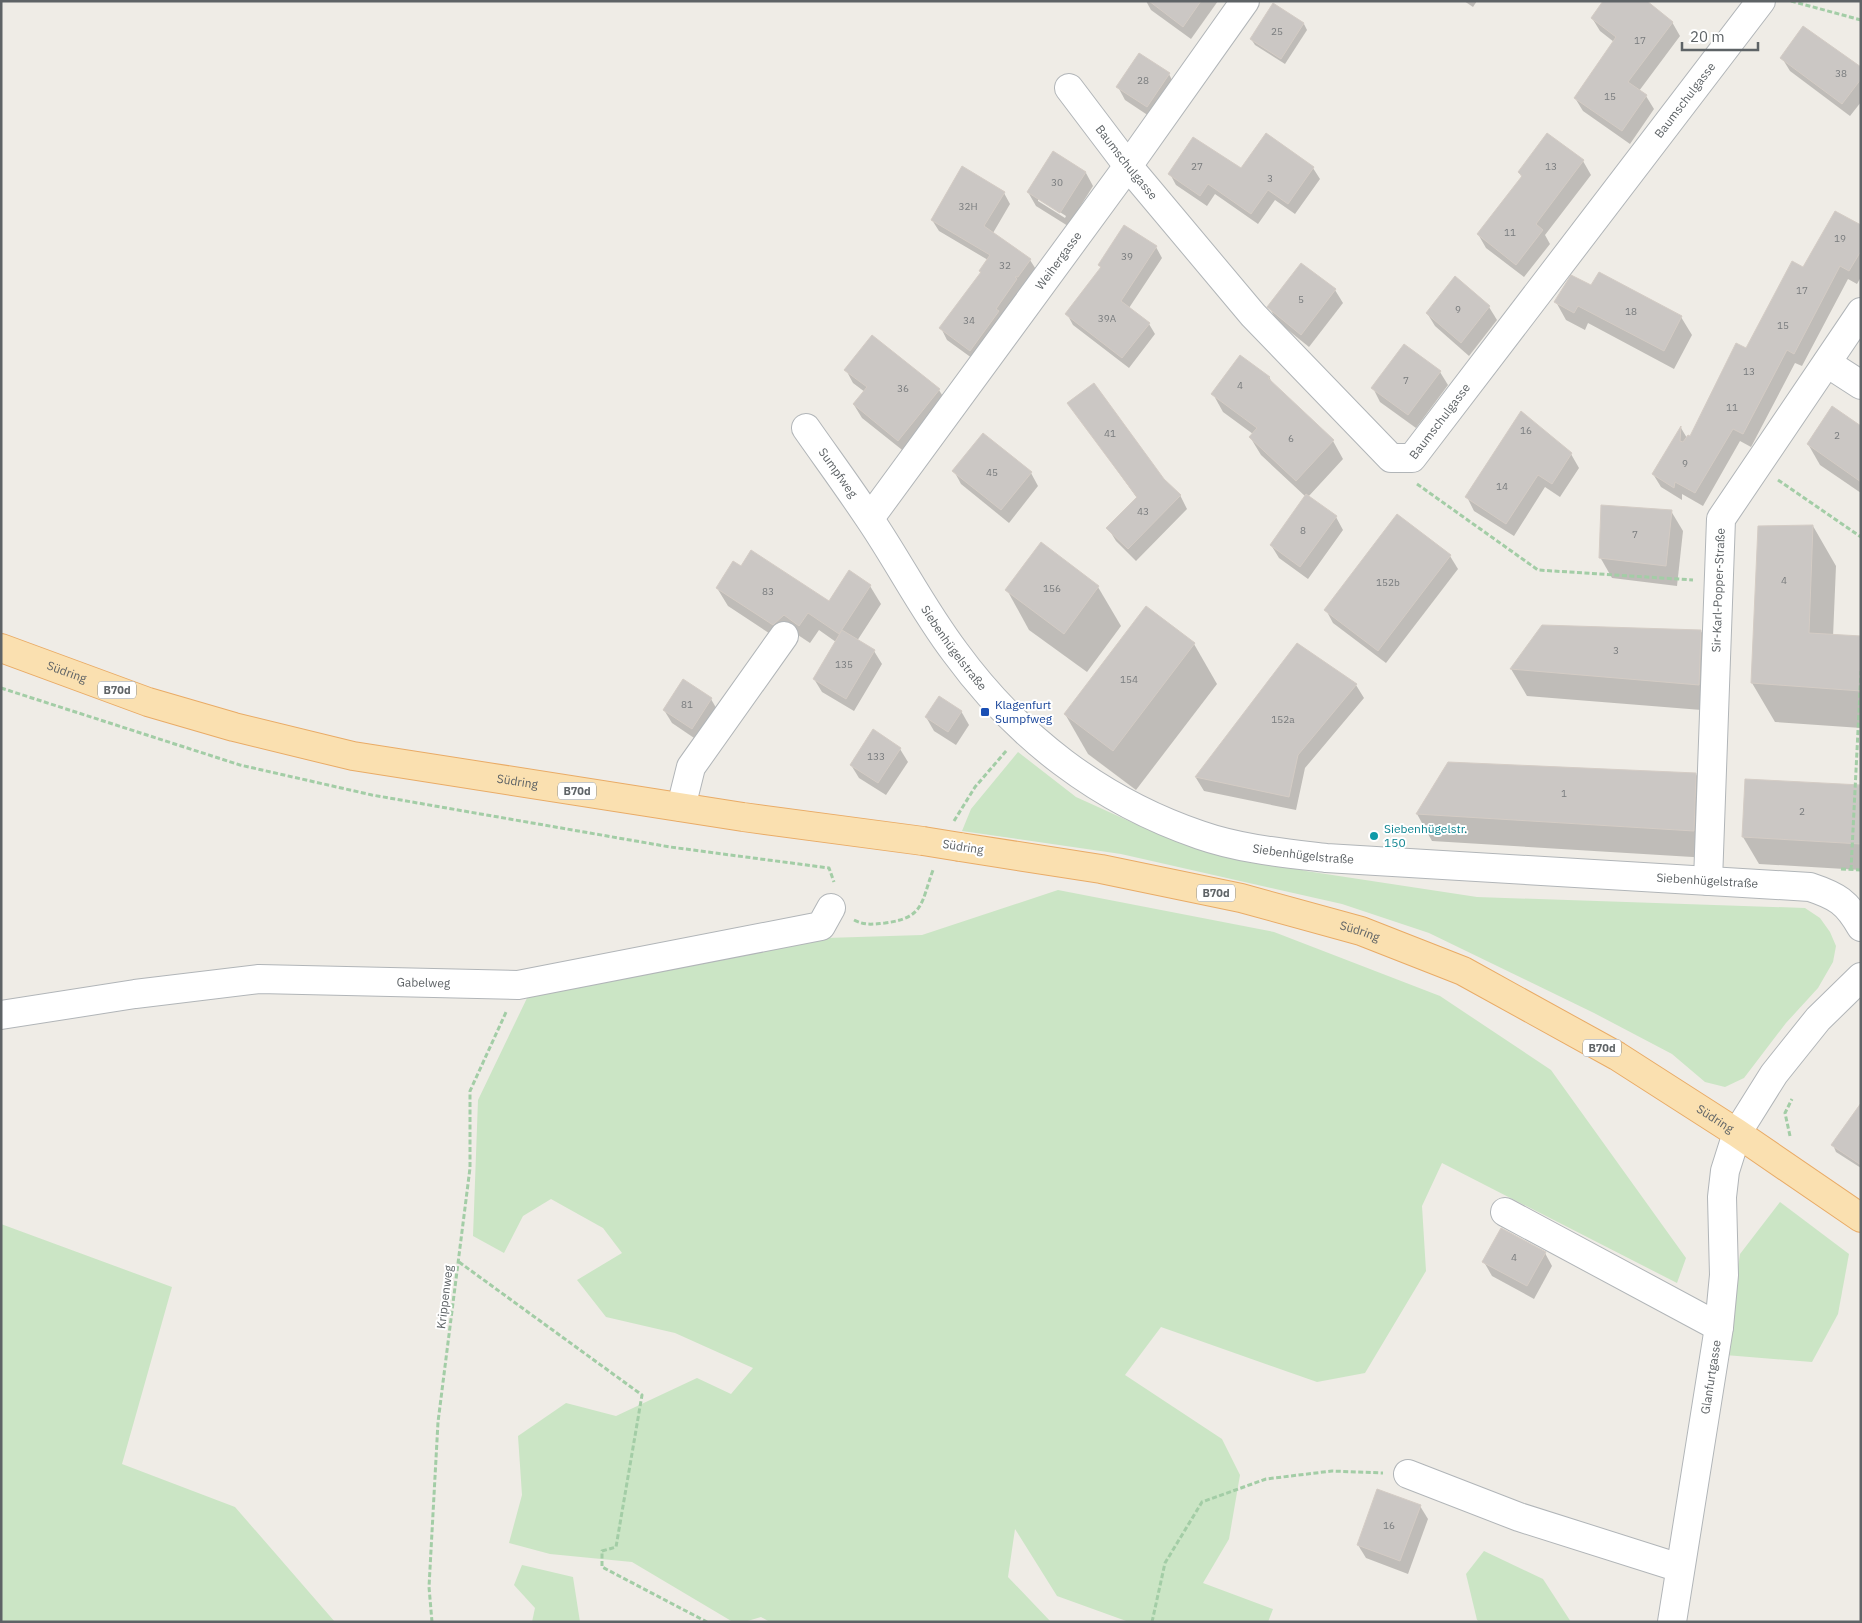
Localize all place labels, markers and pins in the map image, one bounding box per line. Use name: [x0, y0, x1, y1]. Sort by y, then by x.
place label: Klagenfurt Sumpfweg: [995, 697, 1053, 726]
marker: Klagenfurt Sumpfweg: [979, 706, 991, 718]
place label: Siebenhügelstr. 150: [1384, 821, 1467, 850]
marker: Siebenhügelstr. 150: [1368, 830, 1380, 842]

